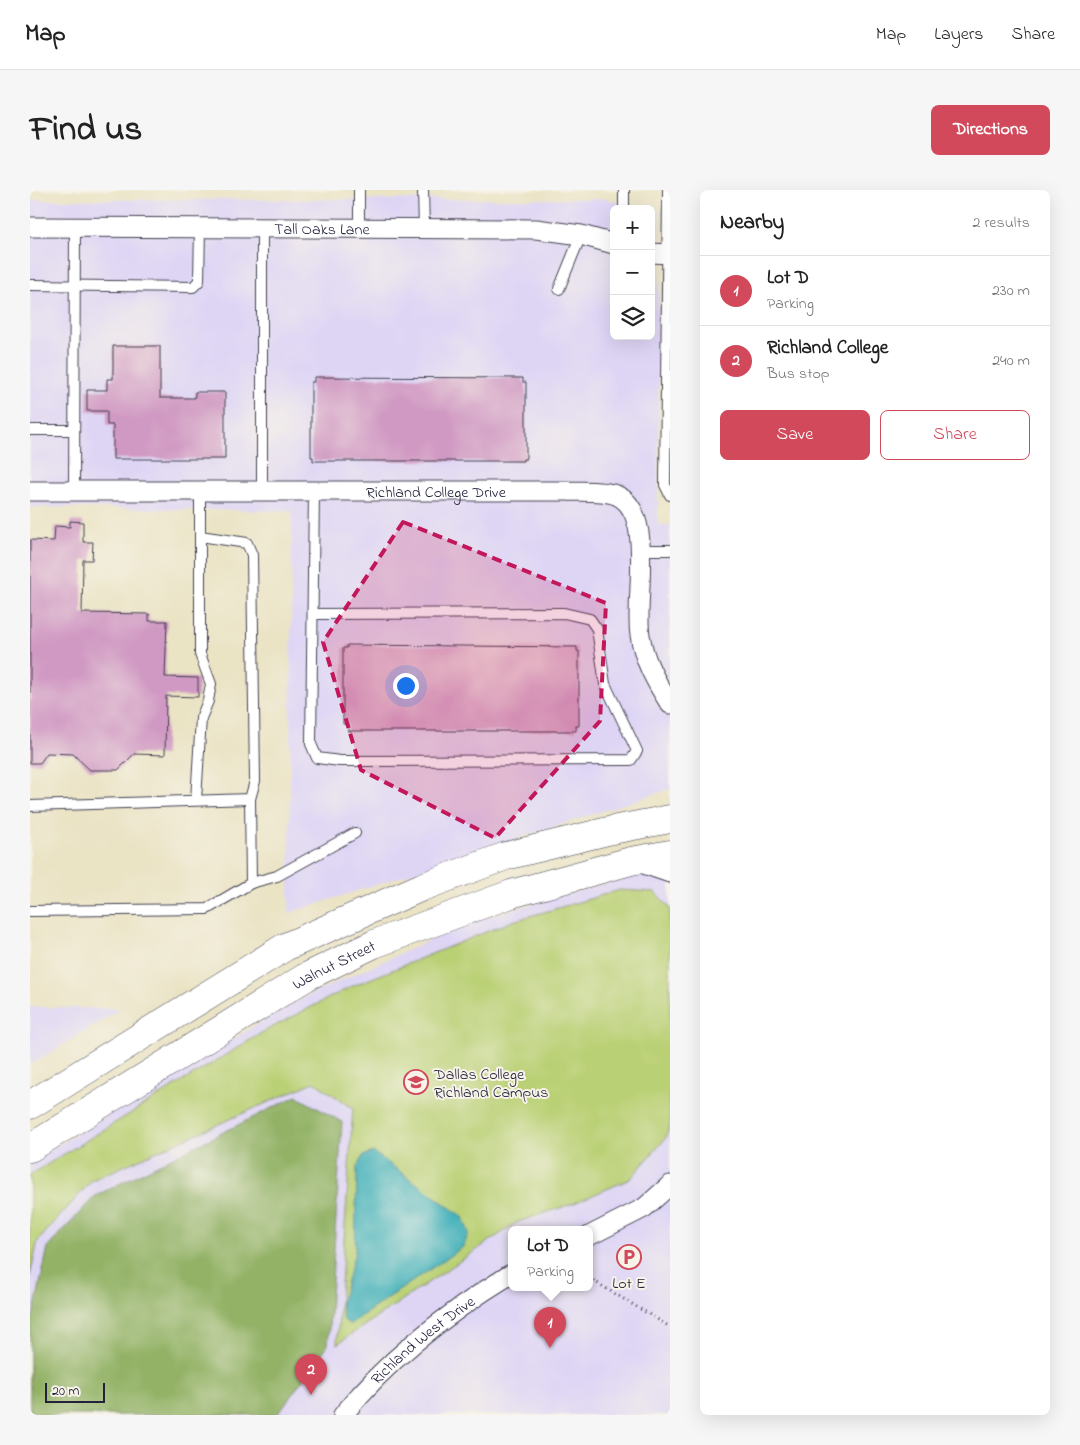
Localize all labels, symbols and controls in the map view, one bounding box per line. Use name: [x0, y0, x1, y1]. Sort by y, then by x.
text: Map: [25, 17, 66, 52]
text: Map: [876, 22, 906, 48]
text: Layers: [934, 22, 984, 48]
text: Share: [1012, 22, 1055, 48]
text: Find us: [30, 105, 142, 156]
button: Directions: [931, 105, 1050, 155]
map controls: [610, 205, 655, 340]
button: +: [610, 205, 655, 250]
text: Nearby: [720, 208, 784, 238]
text: 2 results: [972, 211, 1030, 235]
street label: Tall Oaks Lane: [274, 218, 370, 242]
button: −: [610, 250, 655, 295]
text: Lot D: [767, 265, 809, 292]
text: 1: [733, 279, 739, 303]
text: 230 m: [992, 279, 1030, 303]
text: Parking: [767, 292, 814, 316]
button: layers: [610, 295, 655, 340]
text: Richland College: [767, 335, 888, 362]
text: 2: [732, 349, 740, 373]
text: 240 m: [992, 349, 1030, 373]
text: Bus stop: [767, 362, 830, 386]
button: Save: [720, 410, 870, 460]
button: Share: [880, 410, 1030, 460]
street label: Richland College Drive: [366, 481, 507, 505]
your location: [393, 673, 419, 699]
street label: Walnut Street: [288, 935, 381, 997]
place label: Dallas College Richland Campus: [433, 1063, 548, 1105]
school or university icon: Dallas College Richland Campus: [403, 1069, 429, 1095]
popup: [508, 1226, 593, 1291]
text: Lot D: [527, 1233, 569, 1260]
parking icon: Lot E: [616, 1244, 642, 1270]
text: Parking: [527, 1260, 574, 1284]
place label: Lot E: [612, 1272, 646, 1296]
street label: Richland West Drive: [366, 1290, 481, 1391]
pin: 1: [534, 1307, 566, 1348]
pin: 2: [295, 1354, 327, 1395]
scale bar: [45, 1380, 105, 1403]
text: 20 m: [52, 1381, 79, 1402]

